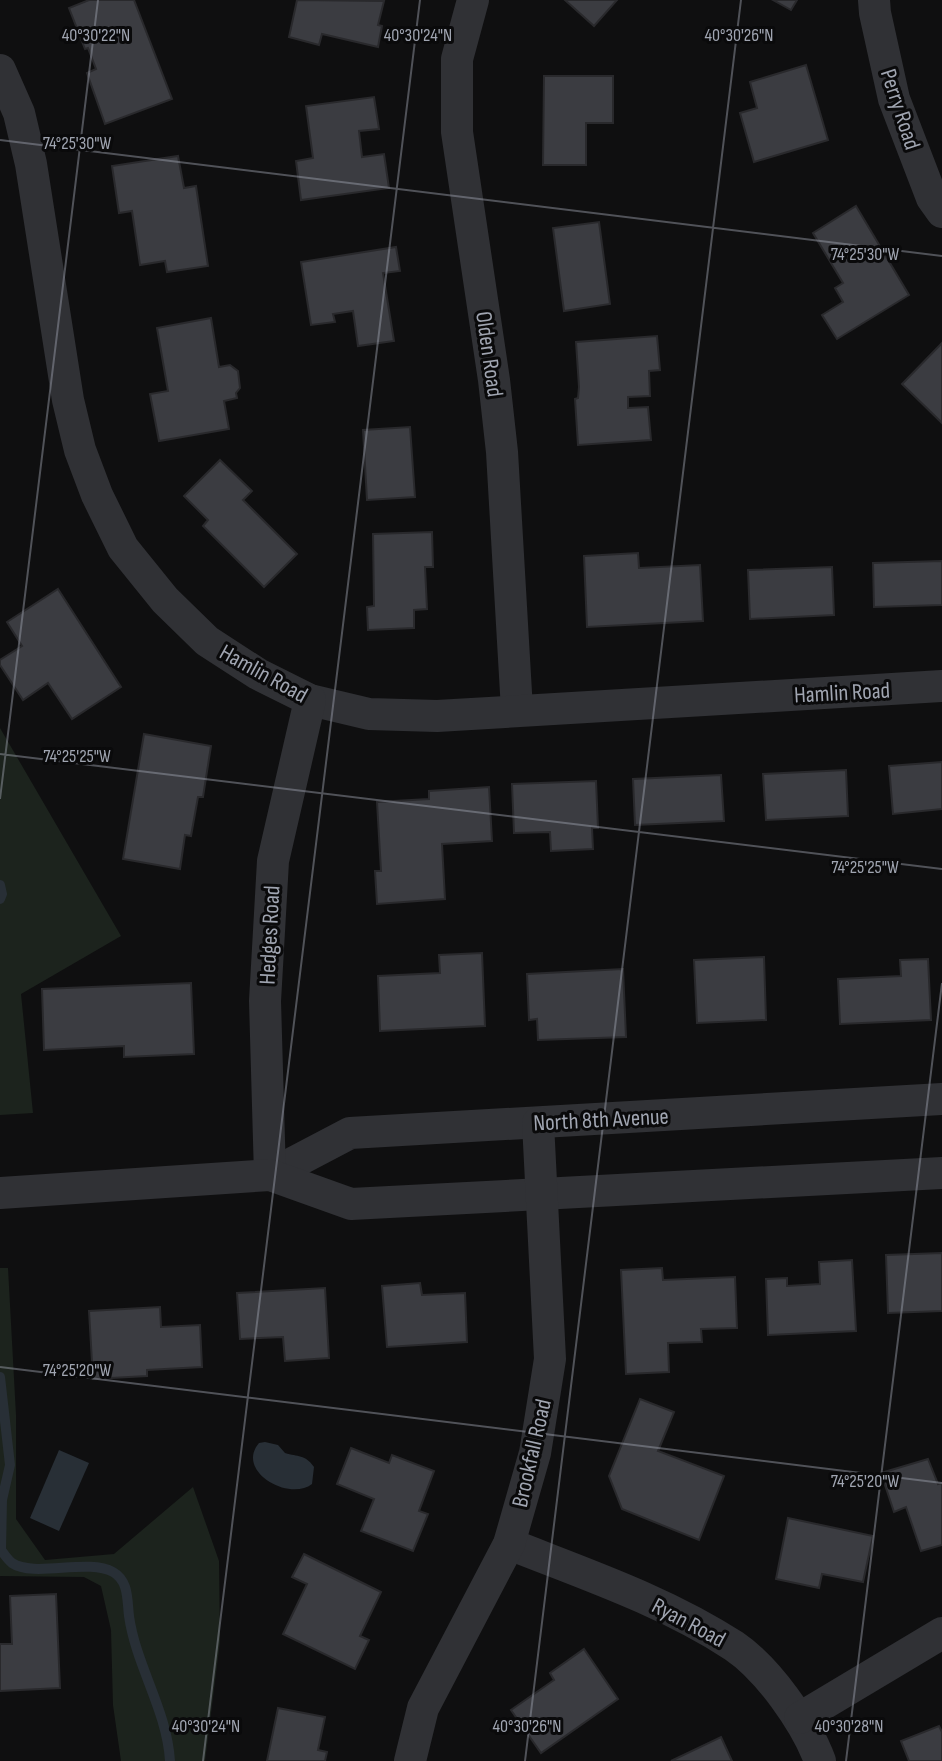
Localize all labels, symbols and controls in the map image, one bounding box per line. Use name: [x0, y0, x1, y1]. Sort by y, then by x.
text: 40°30'22"N: [62, 25, 130, 46]
text: 40°30'24"N: [384, 25, 452, 46]
text: 40°30'26"N: [704, 25, 774, 46]
street label: Perry Road: [874, 65, 926, 153]
text: 74°25'30"W: [43, 133, 112, 154]
text: 74°25'30"W: [831, 244, 900, 265]
street label: Olden Road: [469, 309, 509, 399]
street label: Hamlin Road: [215, 638, 312, 709]
street label: Hamlin Road: [793, 677, 891, 709]
text: 74°25'25"W: [43, 746, 111, 767]
text: 74°25'25"W: [831, 857, 899, 878]
street label: Hedges Road: [253, 885, 287, 985]
street label: North 8th Avenue: [533, 1102, 669, 1138]
text: 74°25'20"W: [43, 1360, 111, 1381]
street label: Brookfall Road: [506, 1396, 558, 1510]
text: 74°25'20"W: [831, 1471, 899, 1492]
street label: Ryan Road: [647, 1592, 730, 1654]
text: 40°30'24"N: [172, 1716, 240, 1737]
text: 40°30'26"N: [492, 1716, 562, 1737]
text: 40°30'28"N: [815, 1716, 883, 1737]

